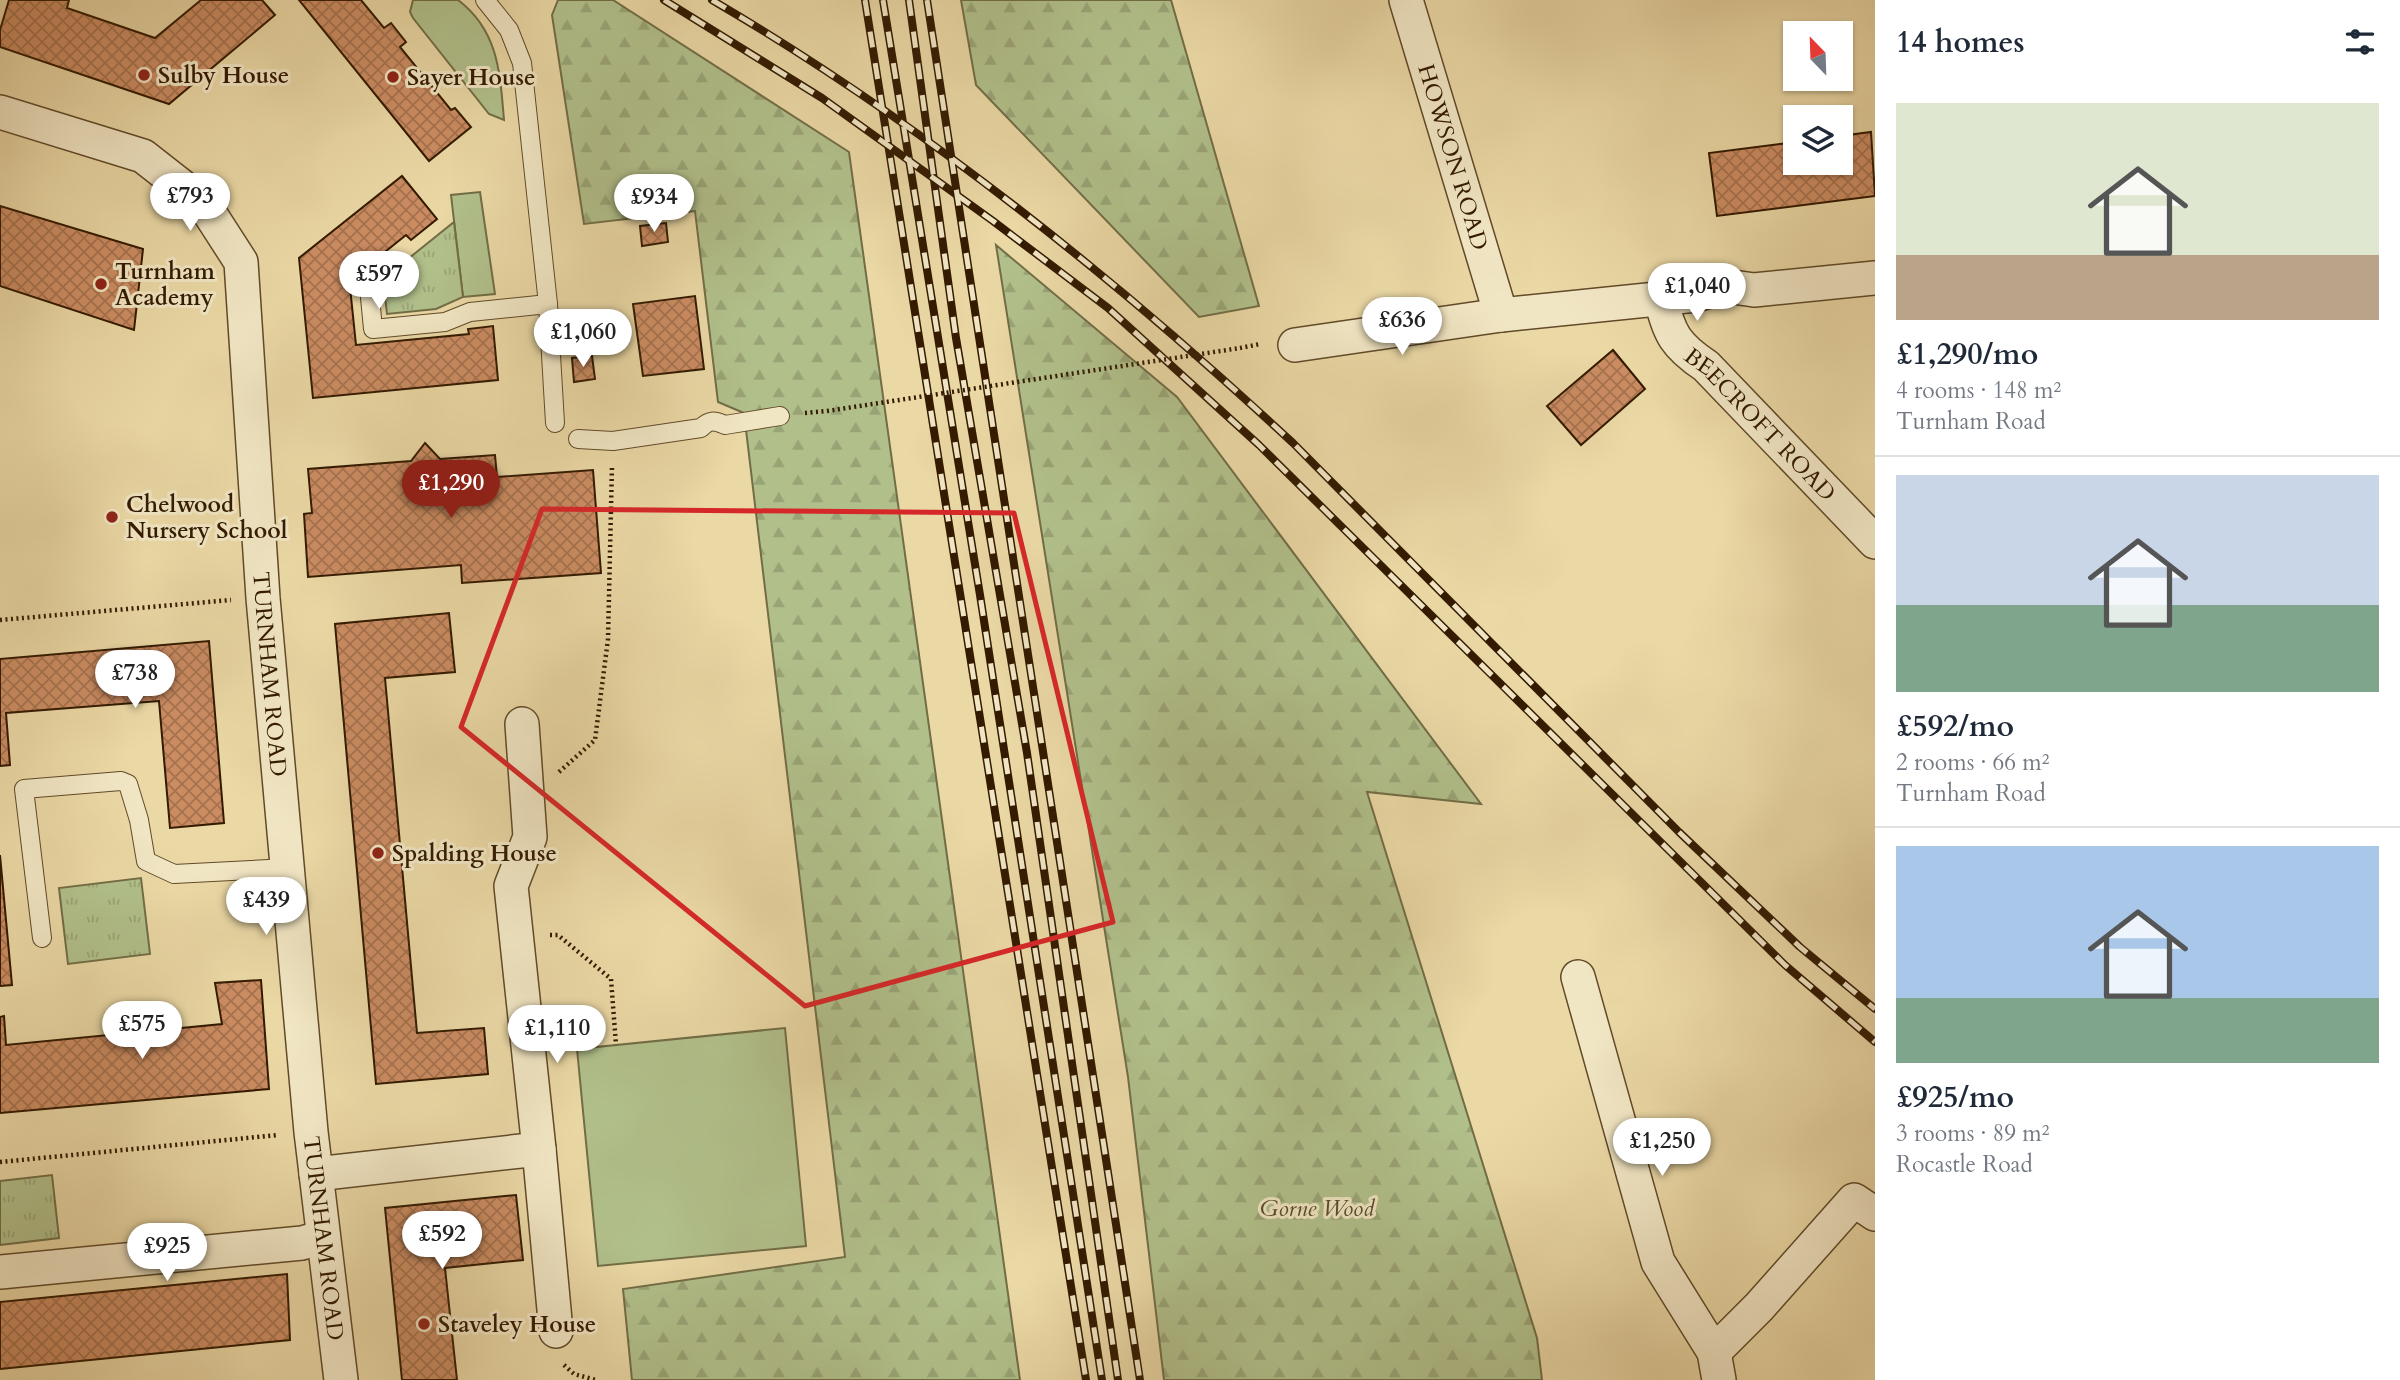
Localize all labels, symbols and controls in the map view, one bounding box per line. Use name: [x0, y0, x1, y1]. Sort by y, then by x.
north arrow: [1783, 21, 1853, 91]
map controls: [1783, 21, 1853, 175]
text: 14 homes: [1896, 22, 2025, 63]
icon: filters: [2341, 23, 2379, 61]
place label: Sulby House: [158, 60, 289, 91]
street label: HOWSON ROAD: [1410, 60, 1496, 254]
place label: Sayer House: [407, 62, 535, 93]
marker: Sulby House: [136, 67, 152, 83]
marker: Sayer House: [385, 69, 401, 85]
button: layers: [1783, 105, 1853, 175]
icon: home: [2075, 148, 2201, 274]
pin: £793: [149, 174, 231, 233]
pin: £934: [613, 174, 695, 234]
text: £793: [166, 180, 214, 211]
text: £934: [630, 181, 678, 212]
pin: £597: [338, 252, 420, 311]
place label: Turnham Academy: [115, 256, 216, 313]
text: £597: [355, 258, 403, 289]
pin: £1,040: [1640, 264, 1754, 323]
text: £1,040: [1664, 270, 1730, 301]
marker: Turnham Academy: [93, 276, 109, 292]
pin: £636: [1361, 298, 1443, 357]
text: £636: [1378, 304, 1426, 335]
pin: £1,060: [526, 310, 640, 369]
text: £1,060: [550, 316, 616, 347]
text: £1,290/mo: [1896, 334, 2038, 375]
street label: BEECROFT ROAD: [1678, 341, 1843, 508]
text: 4 rooms · 148 m²: [1896, 375, 2061, 406]
text: Turnham Road: [1896, 406, 2046, 437]
pin: £1,290: [394, 461, 508, 520]
text: £1,290: [418, 467, 484, 498]
place label: Chelwood Nursery School: [126, 489, 288, 546]
marker: Chelwood Nursery School: [104, 509, 120, 525]
icon: home: [2075, 520, 2201, 646]
street label: TURNHAM ROAD: [245, 571, 294, 778]
pin: £738: [94, 650, 176, 710]
text: £738: [111, 657, 159, 688]
text: £592/mo: [1896, 706, 2014, 747]
text: 2 rooms · 66 m²: [1896, 747, 2049, 778]
text: Turnham Road: [1896, 778, 2046, 809]
place label: Spalding House: [392, 838, 557, 869]
marker: Spalding House: [370, 845, 386, 861]
pin: £439: [225, 878, 307, 937]
text: £439: [242, 884, 290, 915]
icon: home: [2075, 891, 2201, 1017]
pin: £575: [101, 1002, 183, 1061]
pin: £1,110: [500, 1006, 614, 1065]
text: £575: [118, 1008, 166, 1039]
text: £1,110: [524, 1012, 590, 1043]
text: £925/mo: [1896, 1077, 2014, 1118]
pin: £1,250: [1605, 1118, 1719, 1178]
text: 3 rooms · 89 m²: [1896, 1118, 2049, 1149]
text: £1,250: [1629, 1125, 1695, 1156]
street label: TURNHAM ROAD: [296, 1134, 351, 1342]
text: Rocastle Road: [1896, 1149, 2033, 1180]
park label: Gorne Wood: [1260, 1193, 1375, 1224]
pin: £592: [401, 1212, 483, 1271]
text: £592: [418, 1218, 466, 1249]
pin: £925: [126, 1224, 208, 1283]
text: £925: [143, 1230, 191, 1261]
place label: Staveley House: [438, 1309, 596, 1340]
marker: Staveley House: [416, 1316, 432, 1332]

